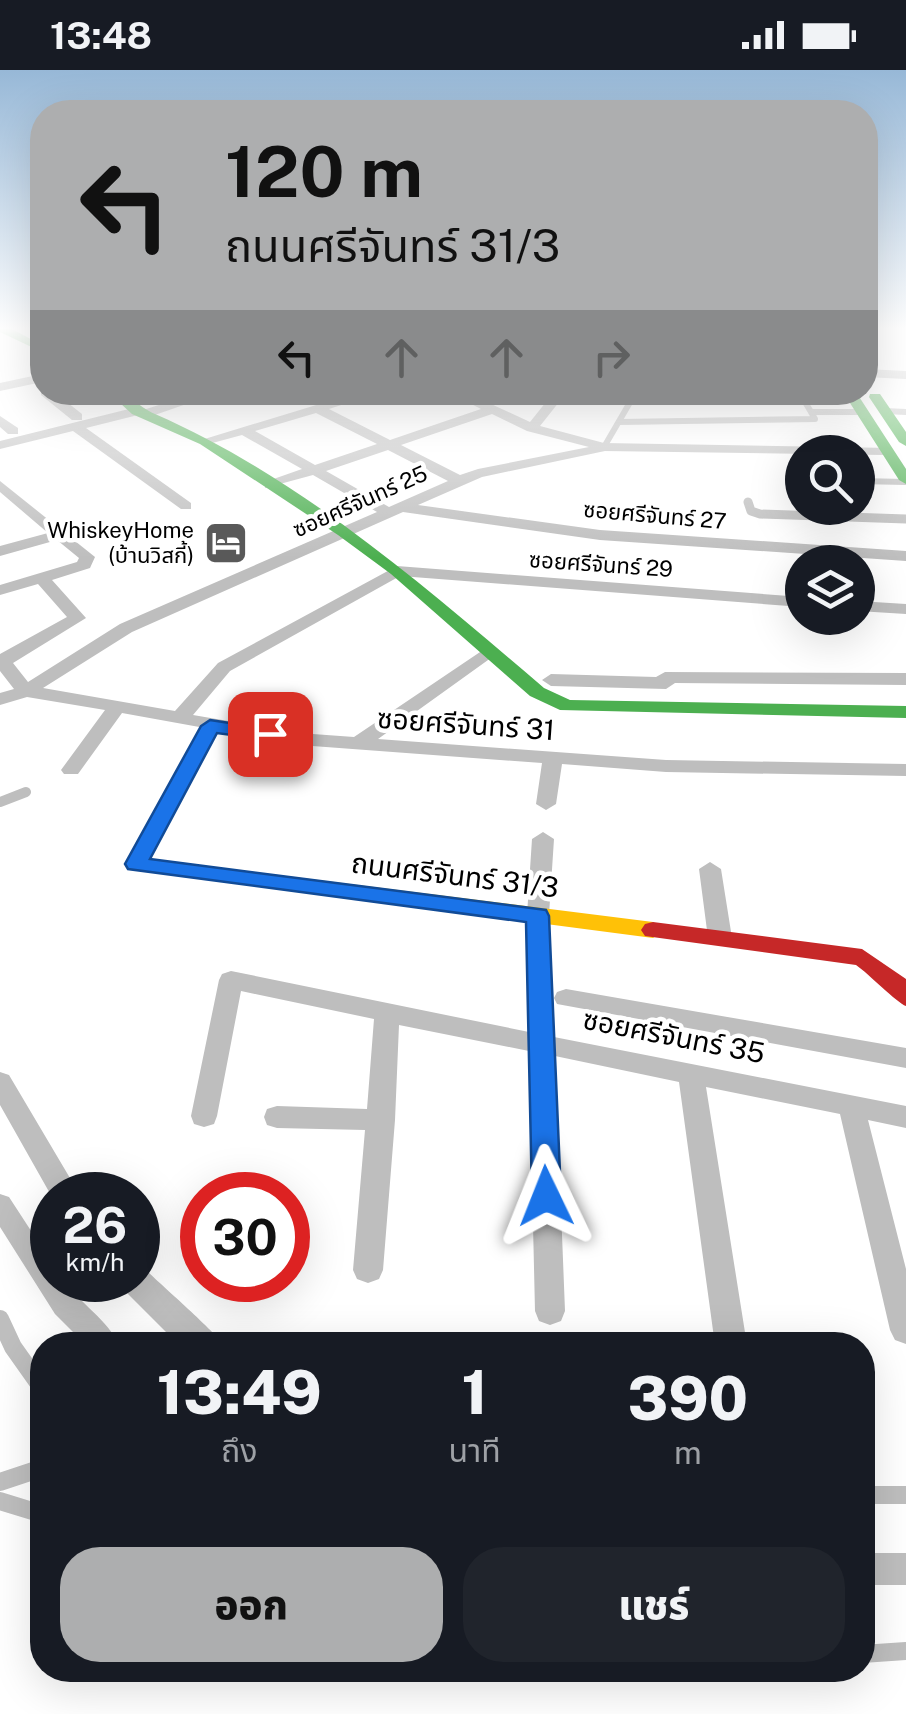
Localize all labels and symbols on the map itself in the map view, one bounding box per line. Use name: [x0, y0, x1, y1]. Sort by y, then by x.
street label: ซอยศรีจันทร์ 25: [289, 460, 431, 542]
street label: ซอยศรีจันทร์ 27: [582, 496, 728, 534]
place label: WhiskeyHome (บ้านวิสกี้): [47, 517, 194, 568]
hotel icon: WhiskeyHome (บ้านวิสกี้): [203, 520, 249, 566]
street label: ซอยศรีจันทร์ 29: [528, 546, 674, 582]
pin: [228, 692, 313, 777]
street label: ซอยศรีจันทร์ 31: [376, 701, 556, 746]
street label: ถนนศรีจันทร์ 31/3: [350, 845, 561, 904]
street label: ซอยศรีจันทร์ 35: [580, 1002, 768, 1069]
position arrow: [494, 1144, 598, 1248]
speed limit sign: 30: [180, 1172, 310, 1302]

